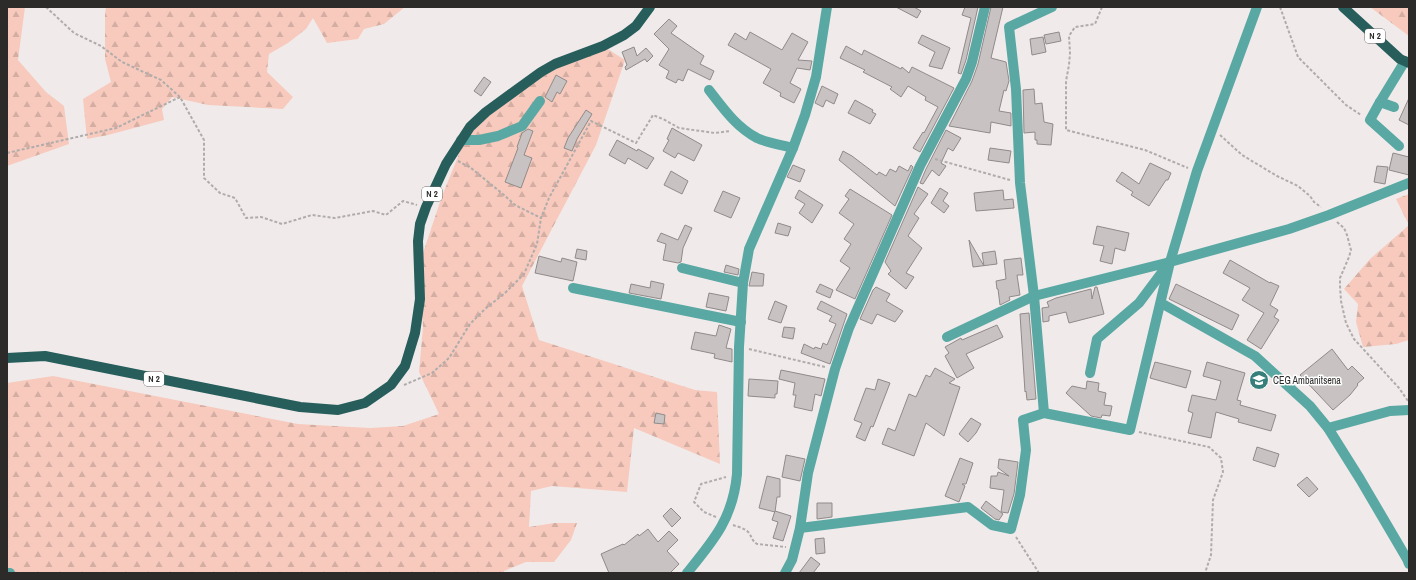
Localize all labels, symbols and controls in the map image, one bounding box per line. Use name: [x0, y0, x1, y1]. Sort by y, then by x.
road number: N 2: [1365, 29, 1385, 43]
road number: N 2: [422, 187, 442, 201]
school or university icon: CEG Ambanitsena: [1248, 369, 1270, 391]
road number: N 2: [144, 372, 164, 386]
place label: CEG Ambanitsena: [1273, 374, 1341, 387]

